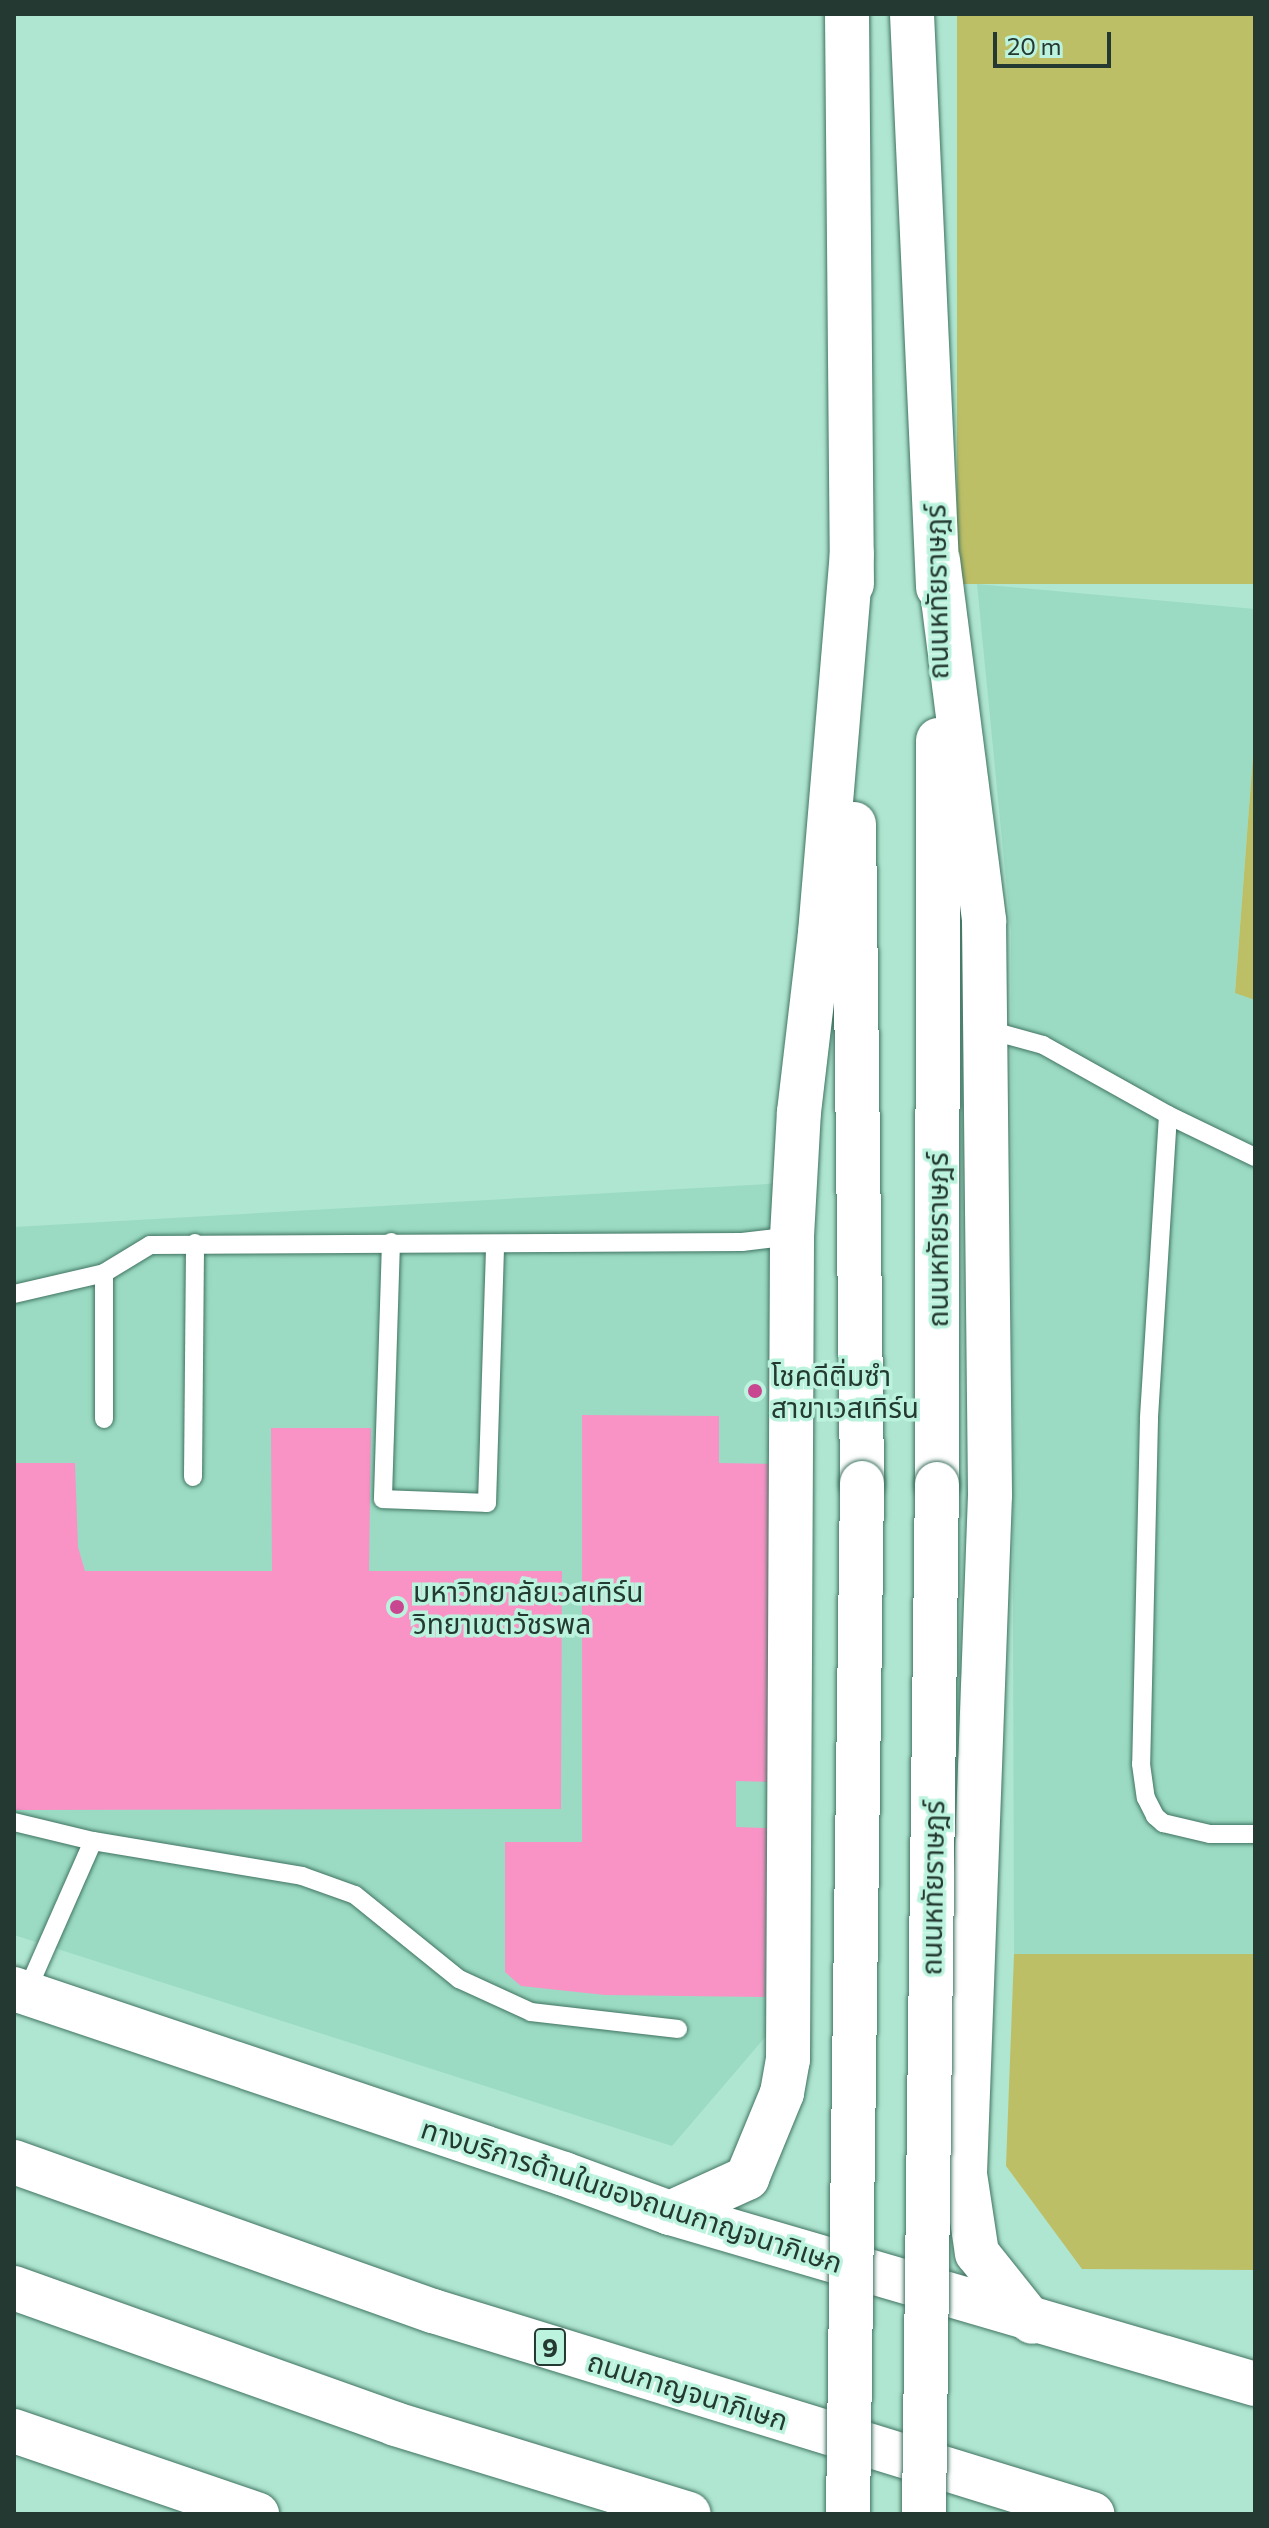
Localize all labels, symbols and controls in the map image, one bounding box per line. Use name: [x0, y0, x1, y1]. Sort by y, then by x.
scale bar: [997, 16, 1115, 66]
text: 20 m: [1007, 31, 1061, 60]
street label: ถนนหทัยราษฎร์: [918, 504, 954, 680]
street label: ถนนหทัยราษฎร์: [920, 1153, 954, 1327]
place label: โชคดีติ่มซำ สาขาเวสเทิร์น: [771, 1358, 919, 1424]
marker: โชคดีติ่มซำ สาขาเวสเทิร์น: [746, 1382, 764, 1400]
place label: มหาวิทยาลัยเวสเทิร์น วิทยาเขตวัชรพล: [413, 1574, 643, 1640]
marker: มหาวิทยาลัยเวสเทิร์น วิทยาเขตวัชรพล: [388, 1598, 406, 1616]
street label: ถนนหทัยราษฎร์: [914, 1800, 950, 1976]
street label: ทางบริการด้านในของถนนกาญจนาภิเษก: [417, 2111, 847, 2279]
road number: 9: [532, 2325, 568, 2369]
street label: ถนนกาญจนาภิเษก: [584, 2344, 792, 2436]

